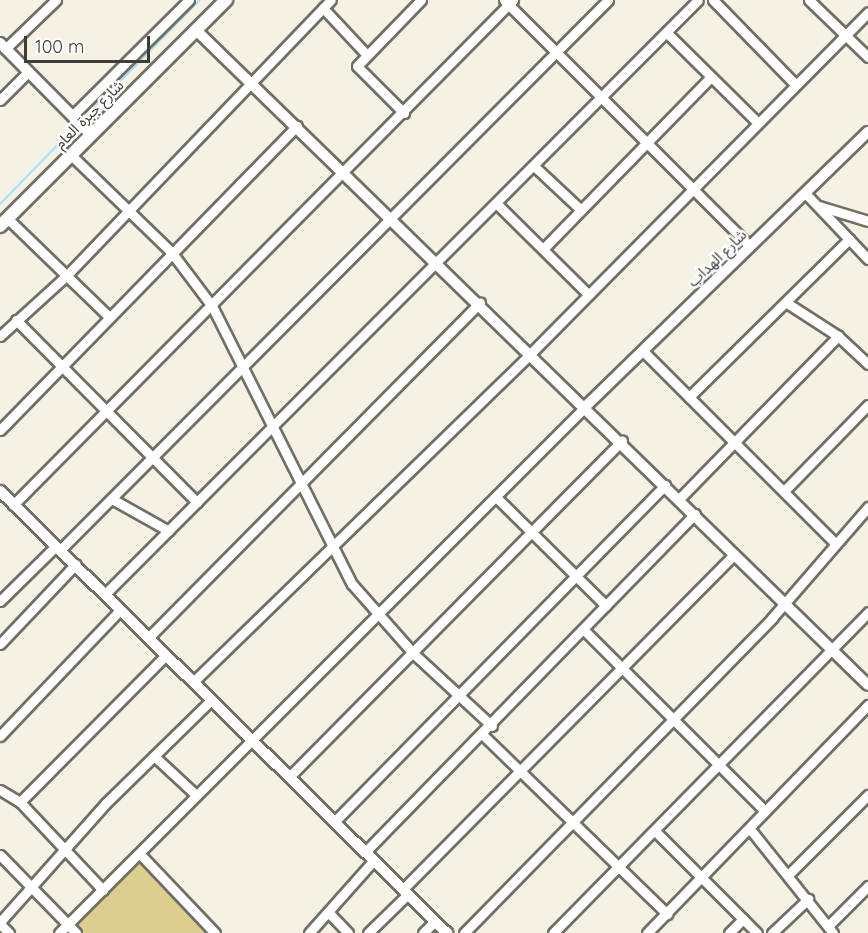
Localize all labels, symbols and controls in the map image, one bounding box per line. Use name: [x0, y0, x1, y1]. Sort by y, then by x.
scale bar: [27, 24, 153, 62]
text: 100 m: [35, 35, 84, 58]
street label: شارع جبرة العام: [51, 76, 127, 152]
street label: شارع الهداب: [684, 226, 750, 290]

